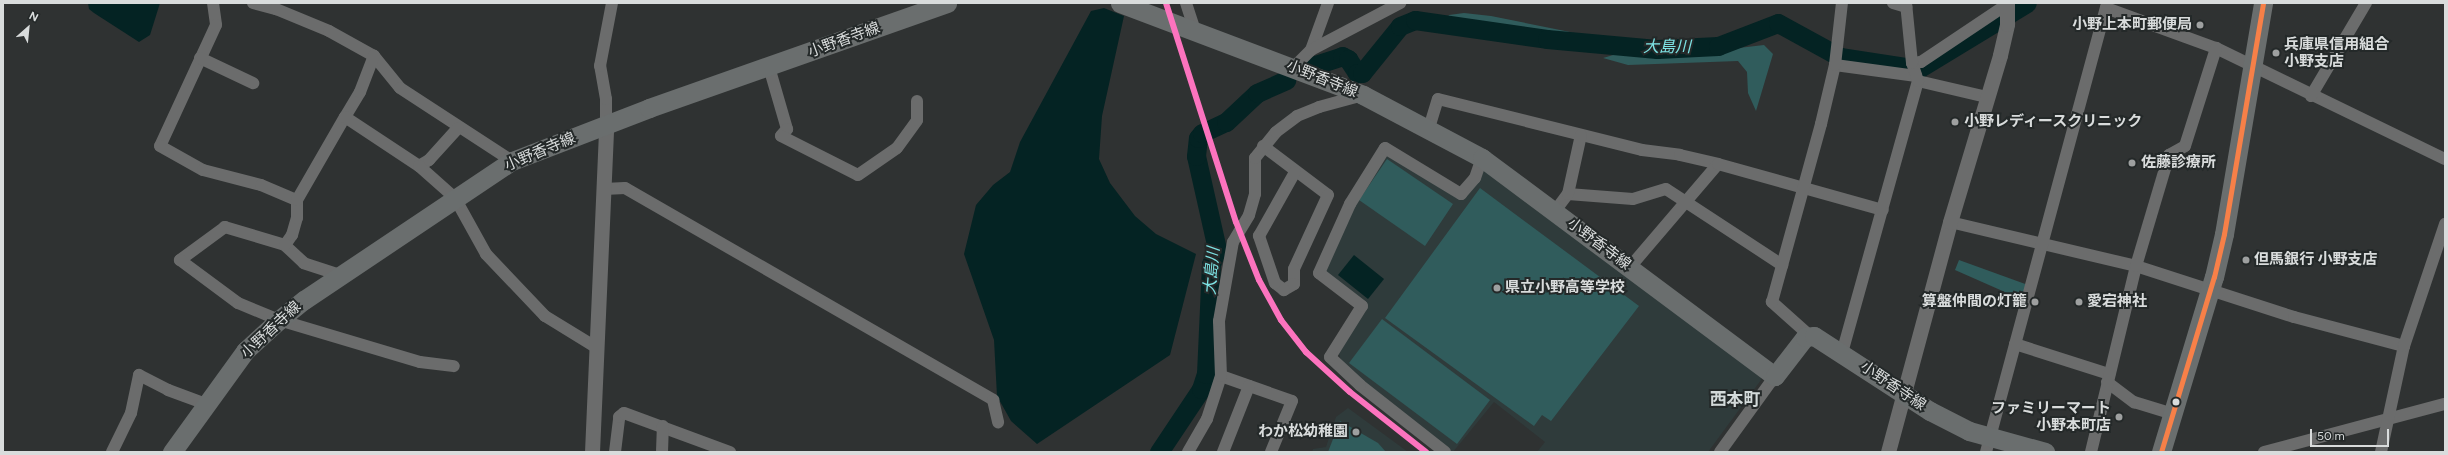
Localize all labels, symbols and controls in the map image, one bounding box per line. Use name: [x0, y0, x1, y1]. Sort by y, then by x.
north arrow: [8, 8, 48, 48]
text: N: [27, 9, 40, 25]
place label: 小野上本町郵便局: [2072, 16, 2192, 34]
street label: 小野香寺線: [806, 19, 882, 61]
marker: 小野上本町郵便局: [2195, 20, 2205, 30]
place label: 兵庫県信用組合 小野支店: [2284, 35, 2389, 70]
water label: 大島川: [1643, 37, 1691, 57]
marker: 兵庫県信用組合 小野支店: [2271, 48, 2281, 58]
street label: 小野香寺線: [1284, 57, 1360, 101]
place label: 小野レディースクリニック: [1964, 113, 2144, 131]
marker: 小野レディースクリニック: [1949, 116, 1961, 128]
street label: 小野香寺線: [502, 129, 578, 175]
place label: 佐藤診療所: [2141, 154, 2216, 172]
marker: 佐藤診療所: [2126, 157, 2138, 169]
street label: 小野香寺線: [1564, 214, 1634, 274]
water label: 大島川: [1200, 246, 1224, 296]
place label: 但馬銀行 小野支店: [2254, 251, 2378, 269]
marker: 但馬銀行 小野支店: [2241, 255, 2251, 265]
place label: 県立小野高等学校: [1505, 279, 1625, 297]
marker: 県立小野高等学校: [1492, 283, 1502, 293]
place label: 算盤仲間の灯籠: [1922, 293, 2027, 311]
place label: 愛宕神社: [2087, 293, 2147, 311]
marker: 算盤仲間の灯籠: [2030, 297, 2040, 307]
marker: 愛宕神社: [2074, 297, 2084, 307]
street label: 小野香寺線: [237, 298, 305, 362]
street label: 小野香寺線: [1857, 358, 1929, 414]
district label: 西本町: [1710, 390, 1760, 410]
unlabelled marker: [2171, 397, 2181, 407]
place label: ファミリーマート 小野本町店: [1991, 399, 2111, 434]
marker: ファミリーマート 小野本町店: [2114, 412, 2124, 422]
scale bar: [2312, 421, 2391, 447]
place label: わか松幼稚園: [1258, 423, 1348, 441]
marker: わか松幼稚園: [1351, 427, 1361, 437]
text: 50 m: [2317, 429, 2345, 443]

